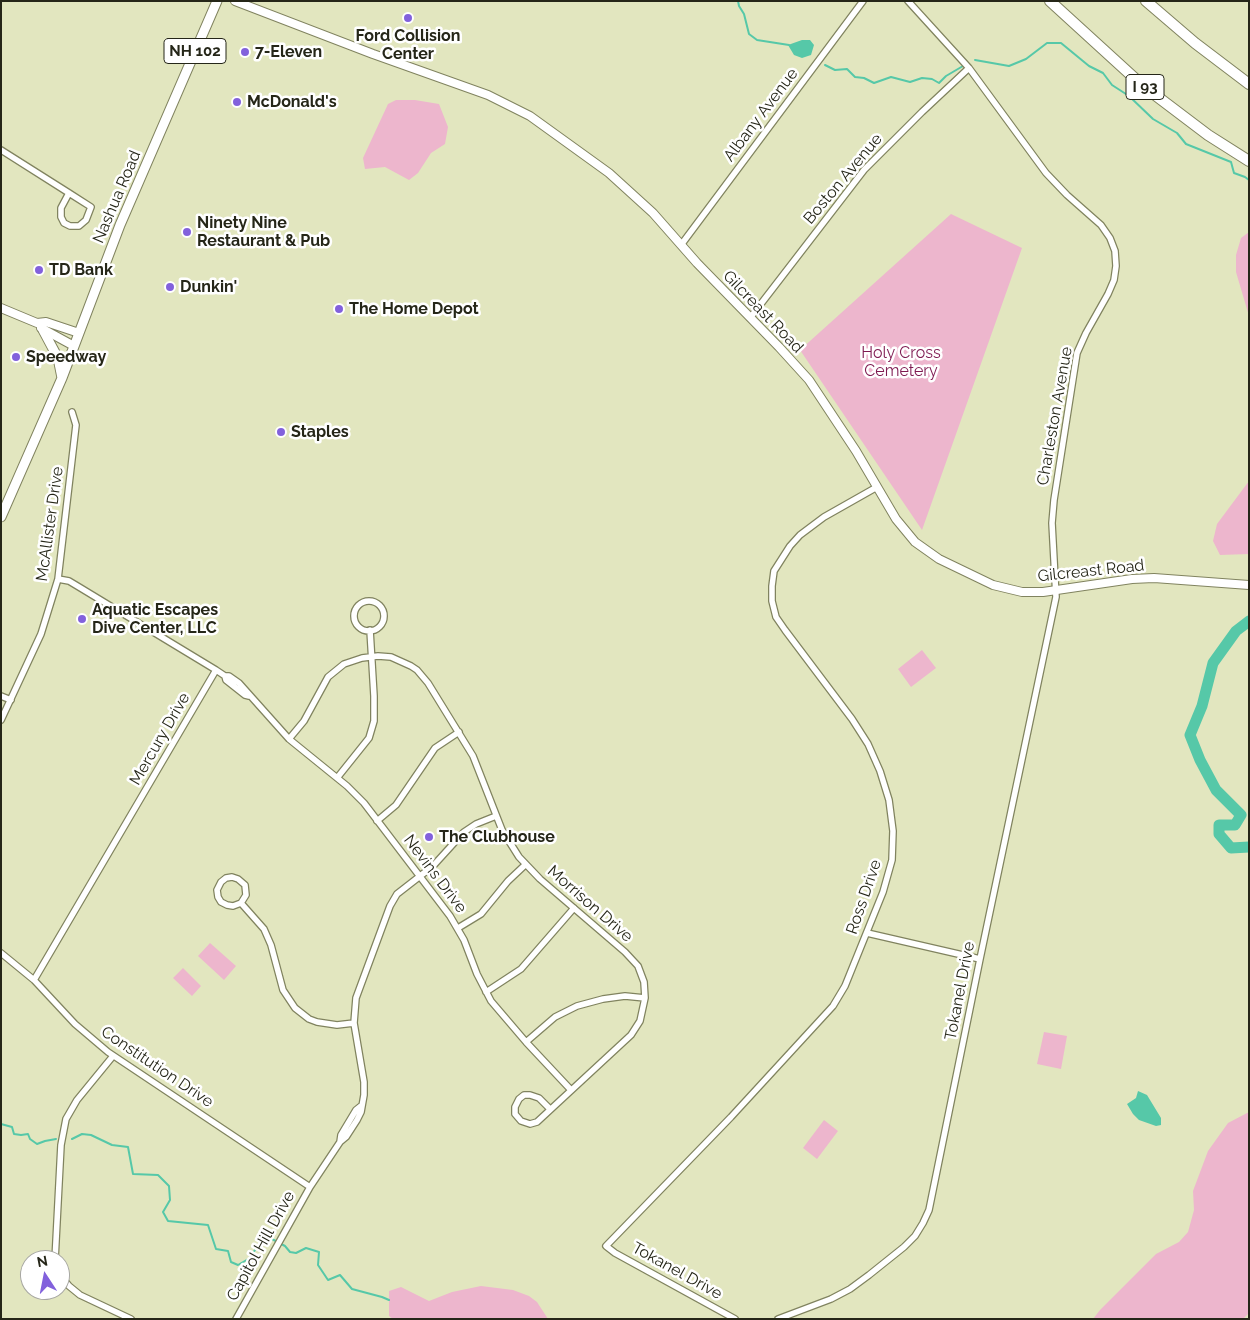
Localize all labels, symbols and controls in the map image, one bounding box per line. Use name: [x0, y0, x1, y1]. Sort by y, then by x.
marker: Ford Collision Center: [402, 12, 414, 24]
place label: Ford Collision Center: [356, 26, 460, 64]
road number: NH 102: [164, 38, 226, 64]
place label: 7-Eleven: [255, 42, 322, 62]
marker: 7-Eleven: [239, 46, 251, 58]
street label: Albany Avenue: [720, 65, 802, 165]
road number: I 93: [1126, 74, 1164, 100]
place label: McDonald's: [247, 92, 337, 112]
marker: McDonald's: [231, 96, 243, 108]
street label: Boston Avenue: [800, 130, 886, 228]
street label: Nashua Road: [89, 148, 145, 246]
place label: Ninety Nine Restaurant & Pub: [197, 213, 330, 251]
marker: Ninety Nine Restaurant & Pub: [181, 226, 193, 238]
place label: TD Bank: [49, 260, 113, 280]
marker: TD Bank: [33, 264, 45, 276]
street label: Gilcreast Road: [719, 267, 807, 357]
place label: Dunkin': [180, 277, 237, 297]
marker: Dunkin': [164, 281, 176, 293]
place label: The Home Depot: [349, 299, 479, 319]
marker: The Home Depot: [333, 303, 345, 315]
park label: Holy Cross Cemetery: [861, 343, 941, 381]
street label: Charleston Avenue: [1033, 345, 1077, 487]
place label: Speedway: [26, 347, 106, 367]
marker: Speedway: [10, 351, 22, 363]
place label: Staples: [291, 422, 349, 442]
marker: Staples: [275, 426, 287, 438]
street label: McAllister Drive: [32, 465, 68, 583]
street label: Gilcreast Road: [1037, 556, 1145, 586]
place label: Aquatic Escapes Dive Center, LLC: [92, 600, 218, 638]
marker: Aquatic Escapes Dive Center, LLC: [76, 613, 88, 625]
street label: Mercury Drive: [126, 689, 194, 789]
place label: The Clubhouse: [439, 827, 555, 847]
street label: Nevins Drive: [399, 831, 471, 917]
marker: The Clubhouse: [423, 831, 435, 843]
street label: Ross Drive: [842, 857, 886, 937]
street label: Morrison Drive: [543, 862, 637, 946]
street label: Tokanel Drive: [941, 940, 979, 1042]
street label: Constitution Drive: [97, 1022, 217, 1112]
street label: Capitol Hill Drive: [223, 1188, 299, 1304]
street label: Tokanel Drive: [629, 1238, 725, 1304]
north arrow: [20, 1250, 70, 1300]
text: N: [36, 1252, 49, 1270]

